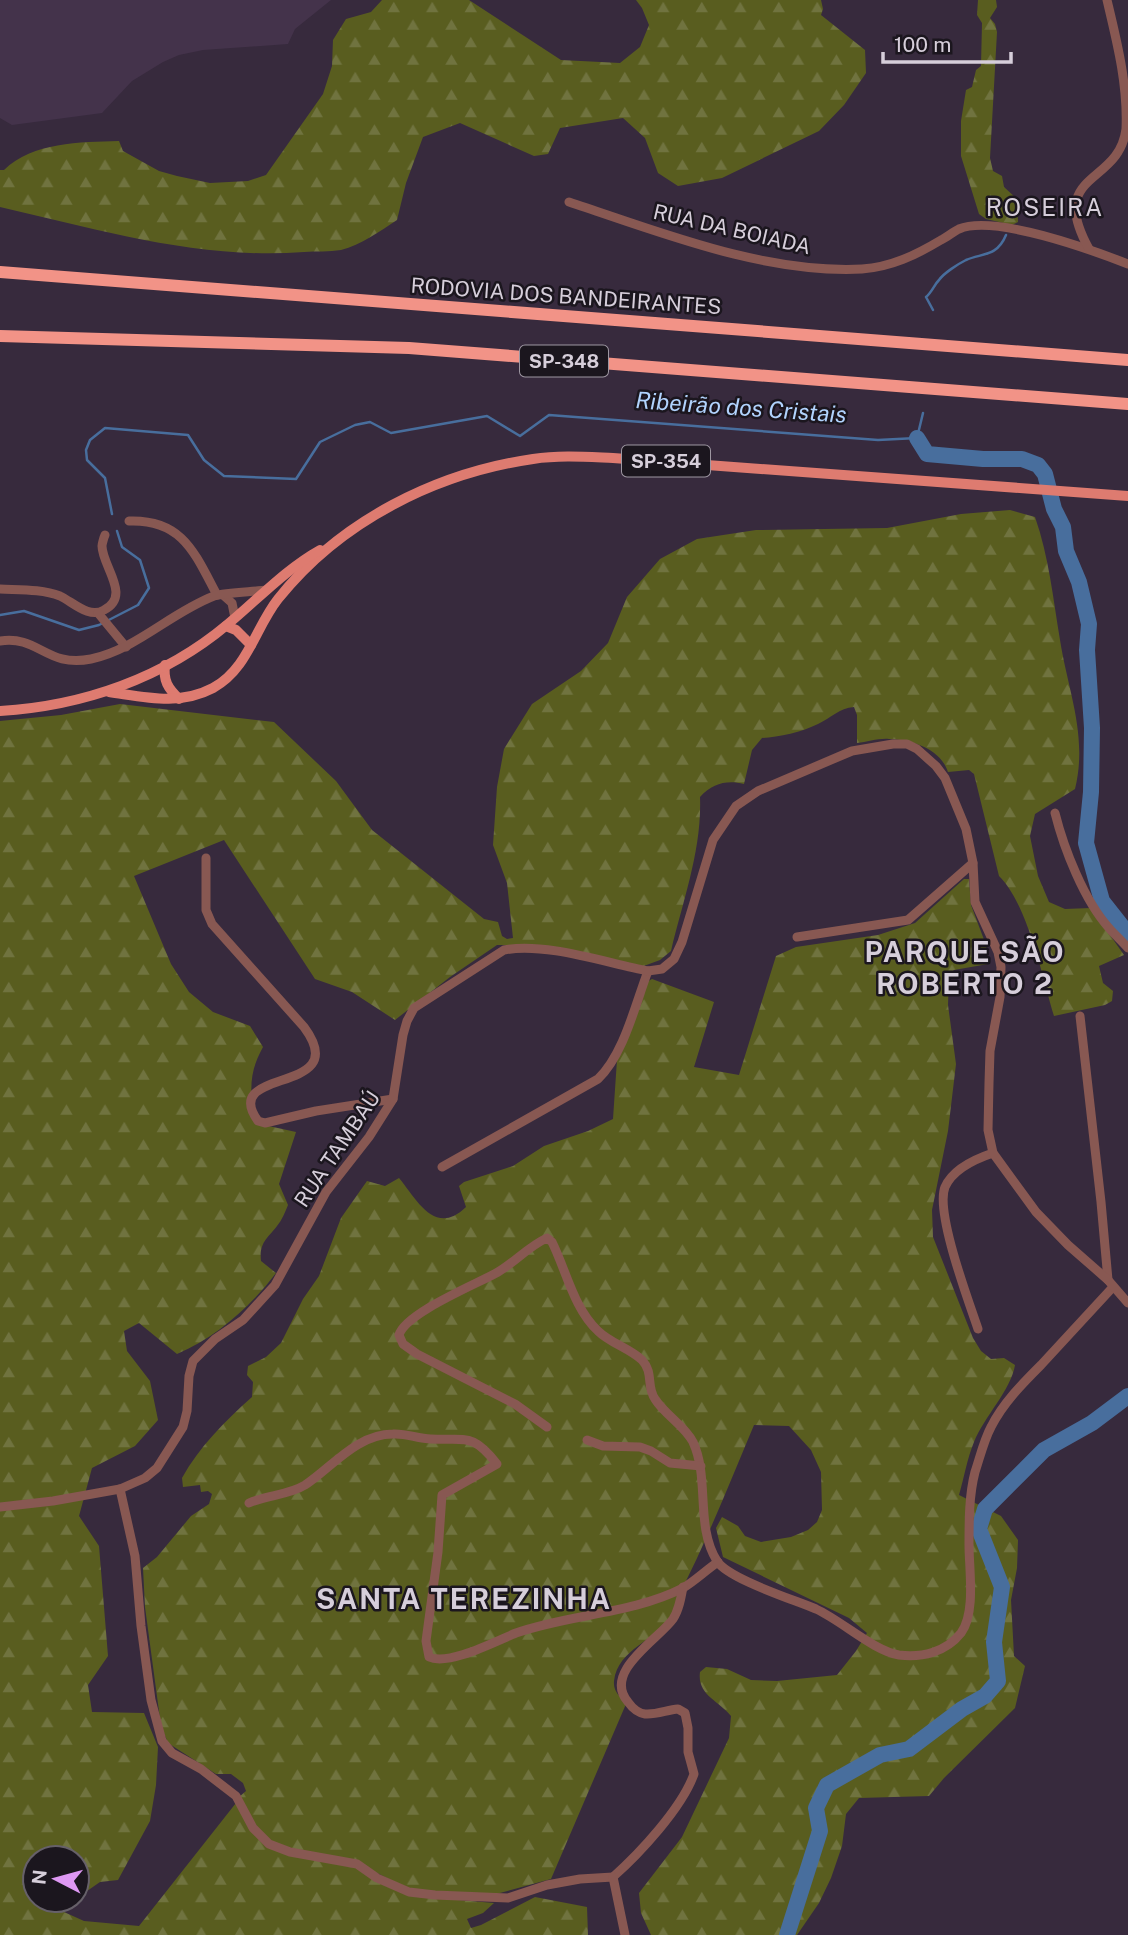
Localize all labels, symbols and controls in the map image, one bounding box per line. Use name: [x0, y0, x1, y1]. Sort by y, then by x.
scale bar: [883, 21, 1011, 65]
text: 100 m: [894, 32, 951, 57]
district label: ROSEIRA: [986, 193, 1104, 221]
street label: RUA DA BOIADA: [651, 199, 813, 259]
street label: RODOVIA DOS BANDEIRANTES: [410, 273, 722, 319]
road number: SP-348: [520, 346, 608, 376]
water label: Ribeirão dos Cristais: [635, 386, 847, 428]
road number: SP-354: [622, 446, 710, 476]
district label: PARQUE SÃO ROBERTO 2: [864, 935, 1066, 1000]
street label: RUA TAMBAÚ: [289, 1086, 385, 1212]
district label: SANTA TEREZINHA: [316, 1582, 612, 1615]
north arrow: [21, 1844, 91, 1914]
text: N: [27, 1869, 51, 1886]

